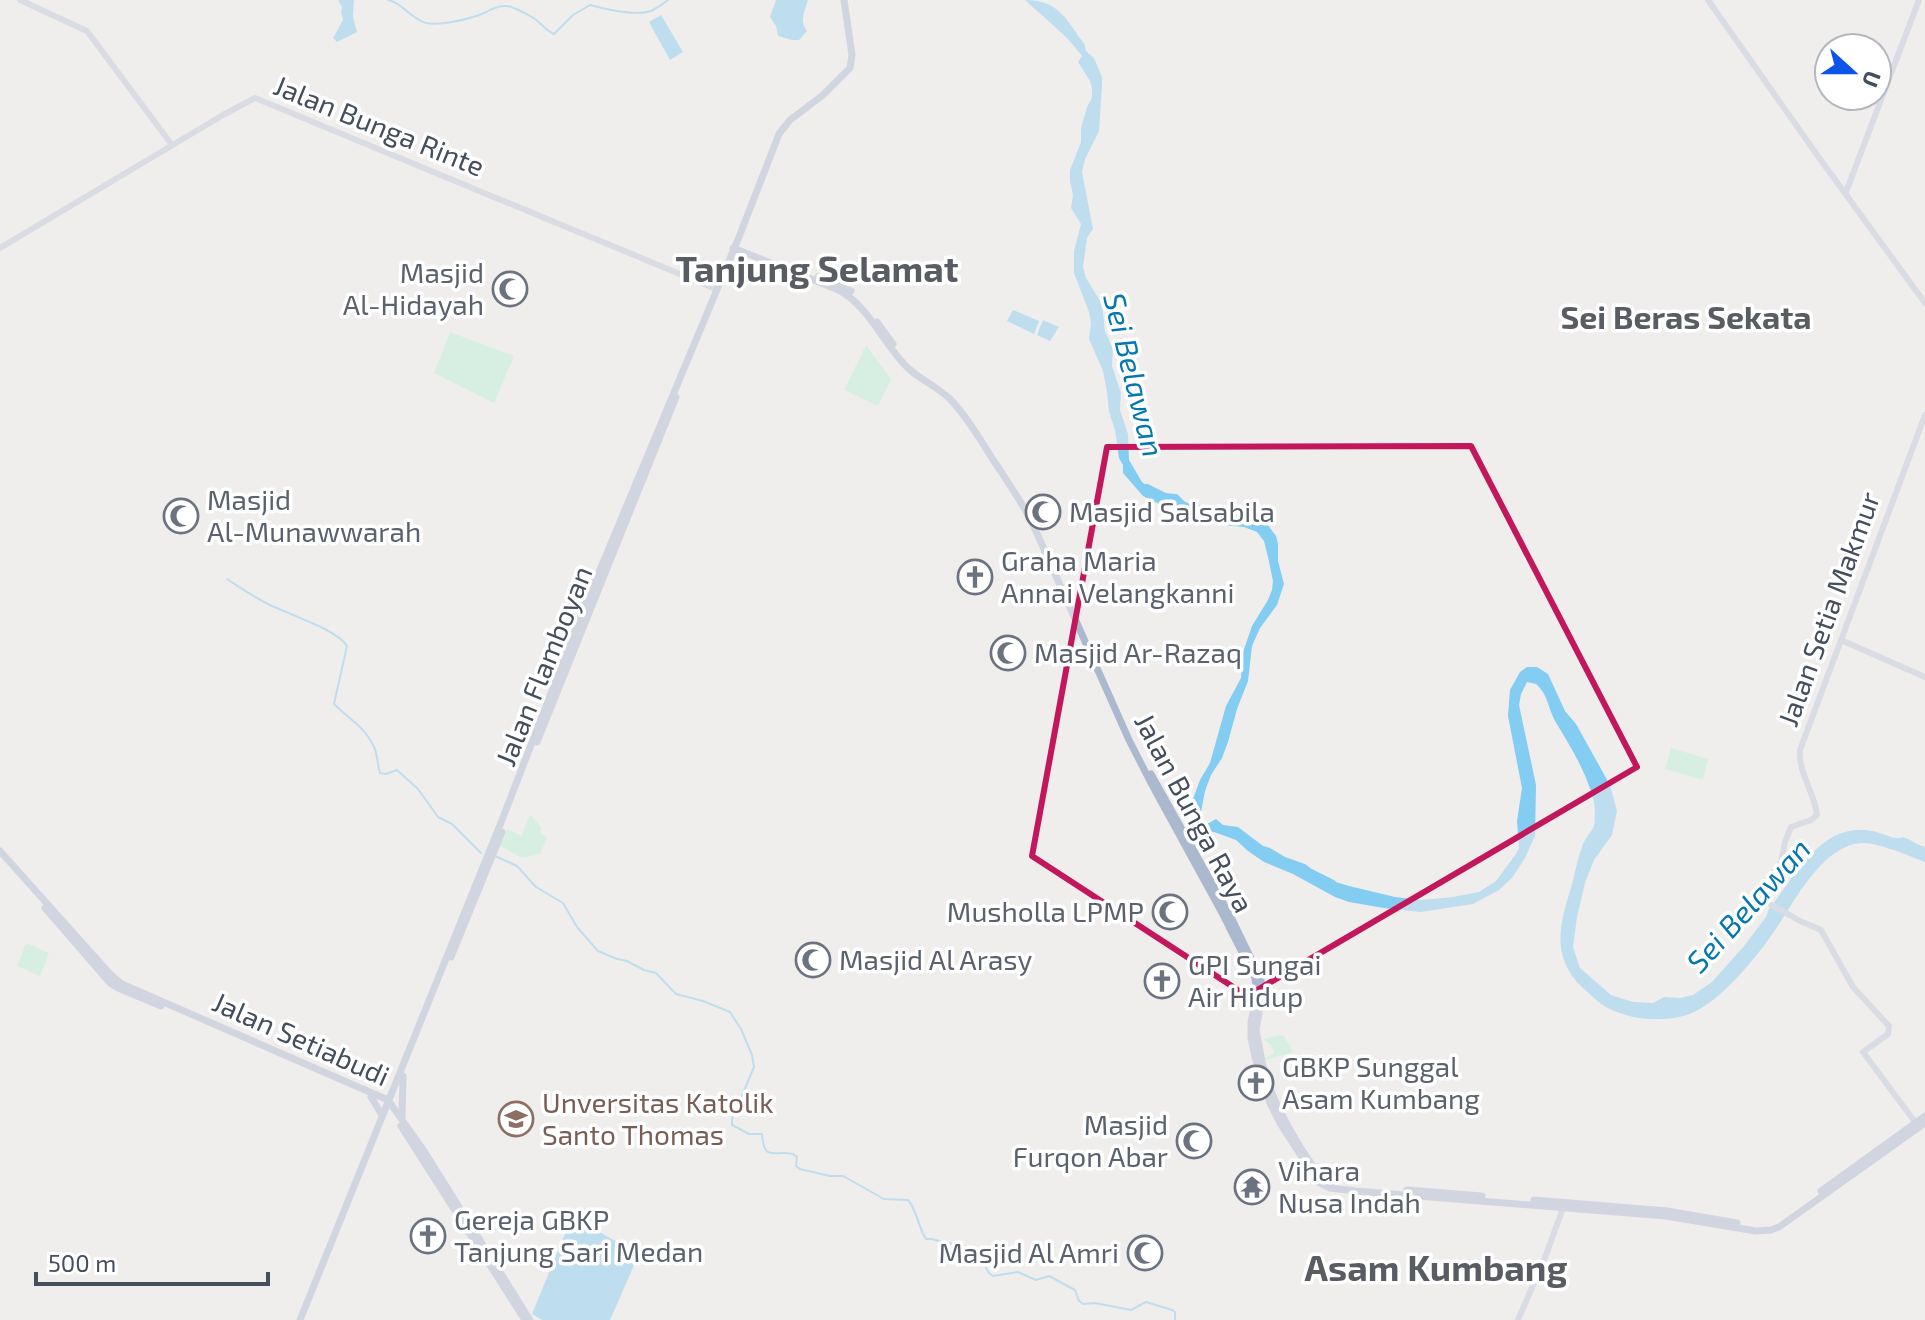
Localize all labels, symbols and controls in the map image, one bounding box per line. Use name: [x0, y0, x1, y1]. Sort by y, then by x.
north arrow: [1813, 32, 1893, 112]
street label: Jalan Bunga Rinte: [269, 67, 490, 183]
text: U: [1858, 68, 1887, 91]
district label: Tanjung Selamat: [675, 246, 959, 289]
place label: Masjid Al-Hidayah: [343, 255, 484, 321]
mosque icon: Masjid Al-Hidayah: [491, 270, 529, 308]
water label: Sei Belawan: [1097, 289, 1173, 460]
district label: Sei Beras Sekata: [1560, 297, 1812, 335]
place label: Masjid Al-Munawwarah: [207, 482, 421, 548]
street label: Jalan Setia Makmur: [1770, 487, 1886, 731]
mosque icon: Masjid Salsabila: [1024, 493, 1062, 531]
place label: Masjid Salsabila: [1069, 494, 1275, 528]
mosque icon: Masjid Al-Munawwarah: [162, 497, 200, 535]
place label: Graha Maria Annai Velangkanni: [1001, 543, 1235, 609]
church icon: Graha Maria Annai Velangkanni: [956, 558, 994, 596]
street label: Jalan Flamboyan: [488, 561, 599, 770]
mosque icon: Masjid Ar-Razaq: [989, 634, 1027, 672]
place label: Masjid Ar-Razaq: [1034, 635, 1242, 669]
street label: Jalan Bunga Raya: [1128, 707, 1262, 918]
water label: Sei Belawan: [1678, 830, 1817, 979]
mosque icon: Musholla LPMP: [1151, 893, 1189, 931]
place label: Musholla LPMP: [947, 894, 1144, 928]
mosque icon: Masjid Al Arasy: [794, 941, 832, 979]
place label: Masjid Al Arasy: [839, 942, 1032, 976]
place label: GPI Sungai Air Hidup: [1188, 947, 1321, 1013]
church icon: GPI Sungai Air Hidup: [1143, 962, 1181, 1000]
street label: Jalan Setiabudi: [208, 984, 395, 1092]
place label: GBKP Sunggal Asam Kumbang: [1282, 1049, 1480, 1115]
church icon: GBKP Sunggal Asam Kumbang: [1237, 1064, 1275, 1102]
place label: Unversitas Katolik Santo Thomas: [542, 1085, 774, 1151]
school or university icon: Unversitas Katolik Santo Thomas: [497, 1100, 535, 1138]
place label: Masjid Furqon Abar: [1013, 1107, 1168, 1173]
mosque icon: Masjid Furqon Abar: [1175, 1122, 1213, 1160]
place label: Vihara Nusa Indah: [1278, 1153, 1421, 1219]
temple icon: Vihara Nusa Indah: [1233, 1168, 1271, 1206]
place label: Gereja GBKP Tanjung Sari Medan: [454, 1202, 703, 1268]
church icon: Gereja GBKP Tanjung Sari Medan: [409, 1217, 447, 1255]
mosque icon: Masjid Al Amri: [1126, 1234, 1164, 1272]
place label: Masjid Al Amri: [939, 1235, 1119, 1269]
scale bar: [36, 1236, 268, 1286]
district label: Asam Kumbang: [1305, 1245, 1567, 1288]
text: 500 m: [48, 1248, 116, 1277]

